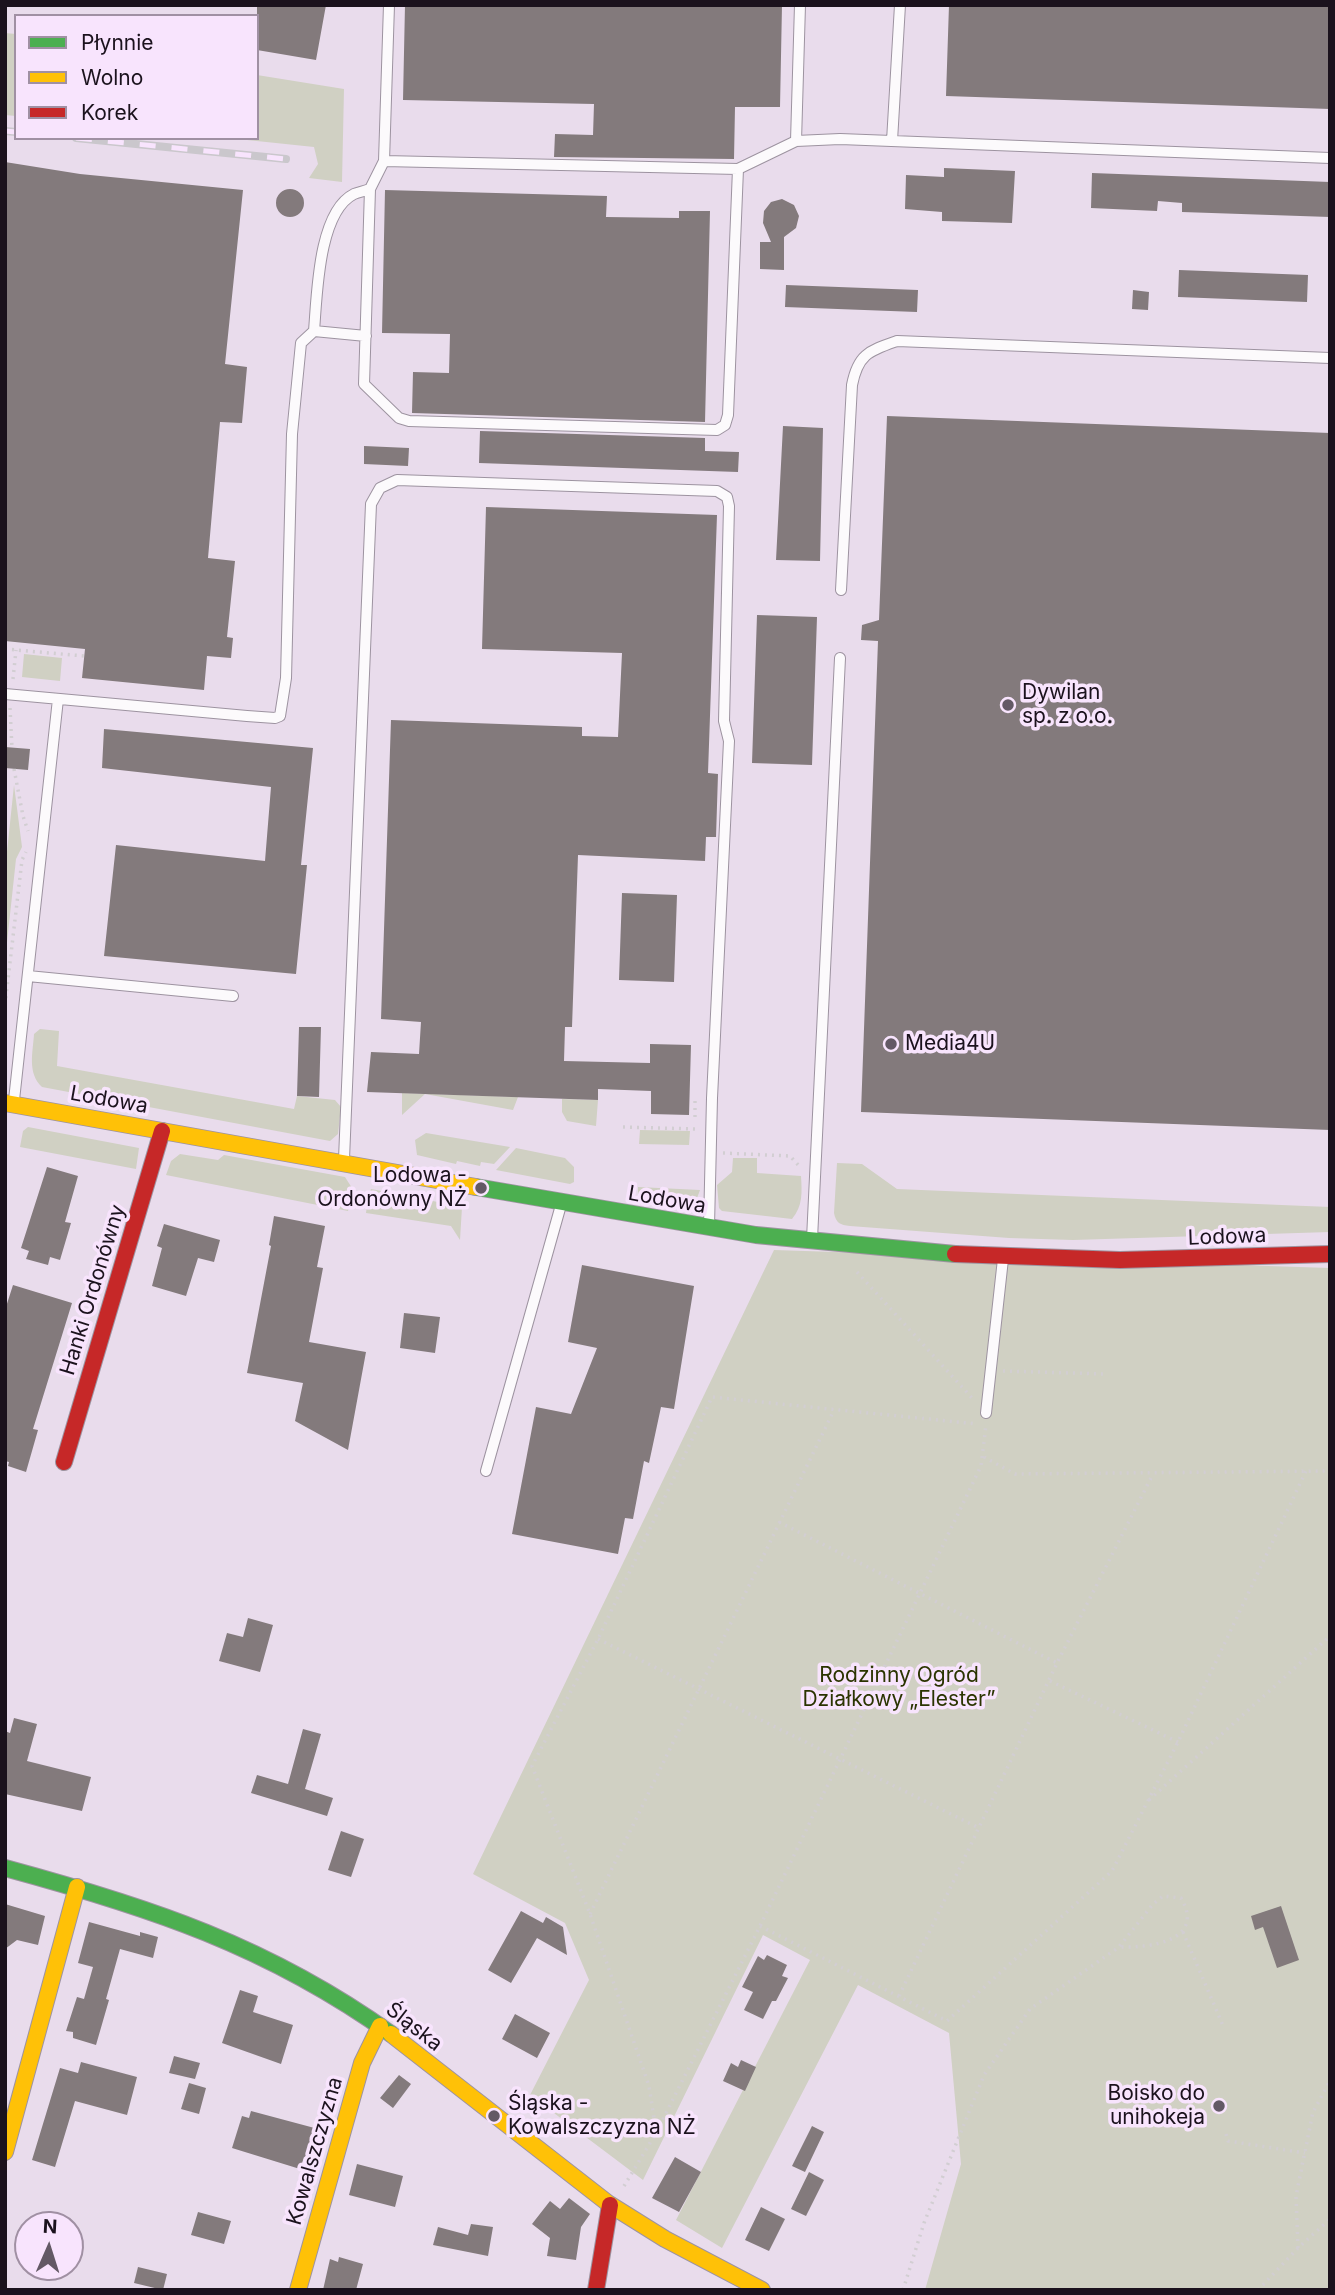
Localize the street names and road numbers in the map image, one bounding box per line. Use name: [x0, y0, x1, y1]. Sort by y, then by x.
street label: Lodowa: [68, 1081, 150, 1119]
street label: Lodowa: [626, 1181, 708, 1219]
street label: Hanki Ordonówny: [55, 1202, 131, 1378]
street label: Lodowa: [1187, 1223, 1267, 1251]
street label: Śląska: [381, 1997, 447, 2057]
street label: Kowalszczyzna: [282, 2074, 348, 2228]

